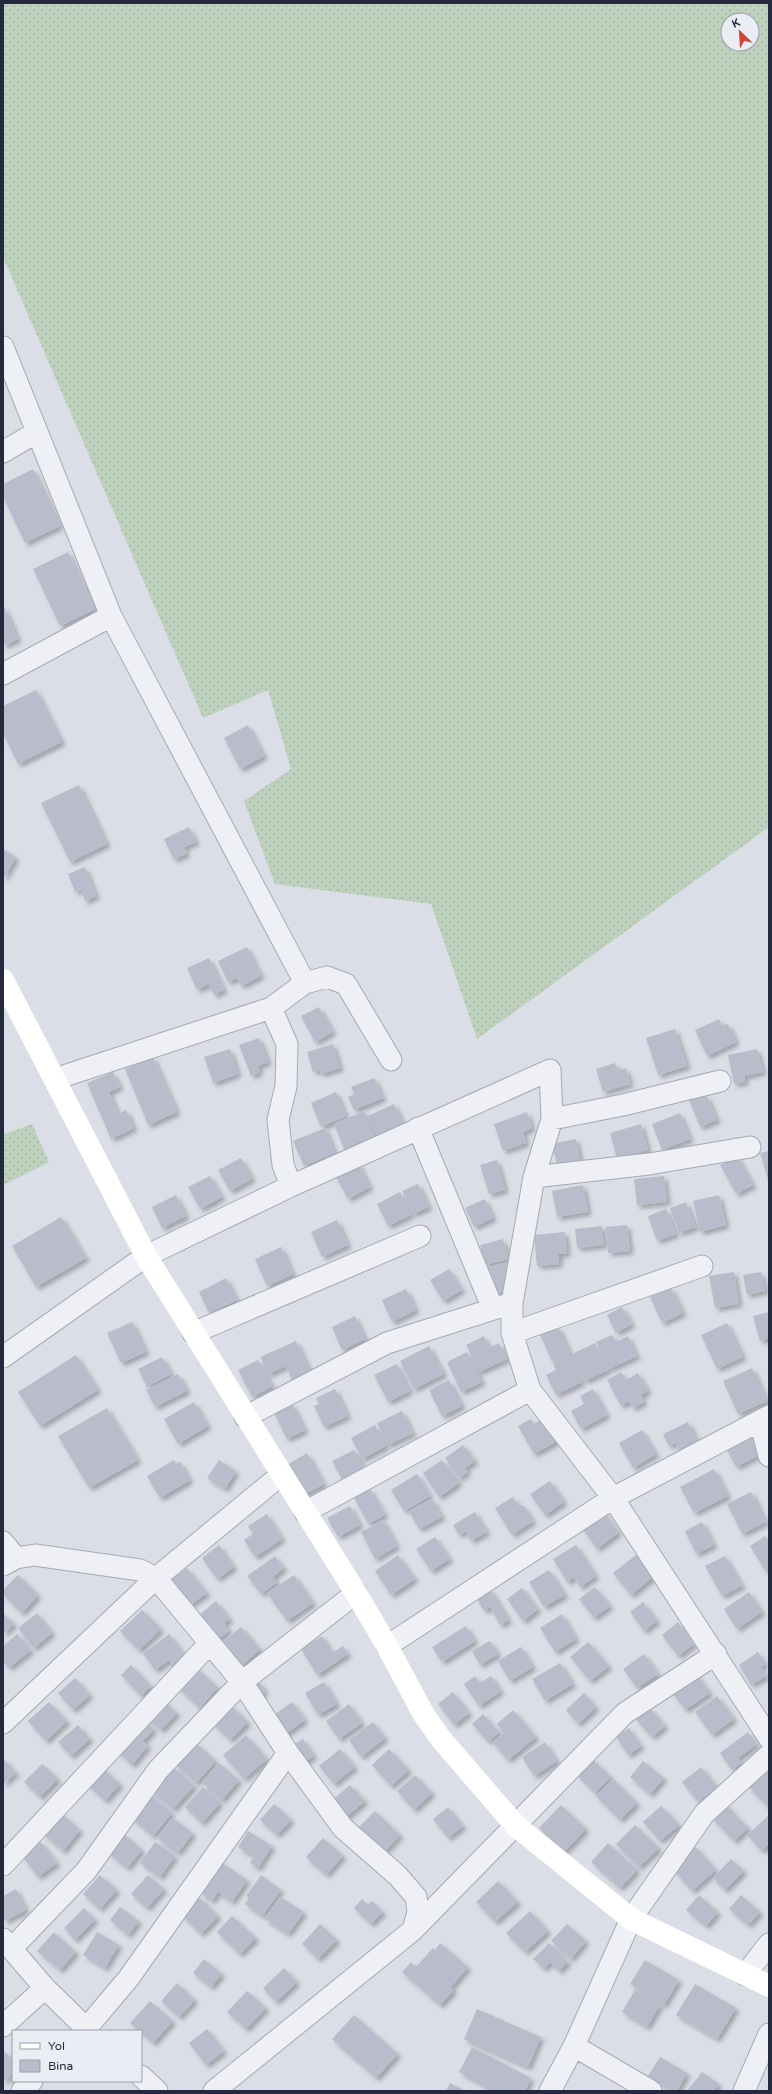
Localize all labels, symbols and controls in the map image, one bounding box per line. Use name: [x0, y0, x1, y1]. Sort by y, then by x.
north arrow: [720, 12, 760, 52]
text: K: [730, 16, 743, 31]
legend: [12, 2030, 142, 2082]
text: Yol: [48, 2039, 65, 2053]
text: Bina: [48, 2059, 73, 2073]

